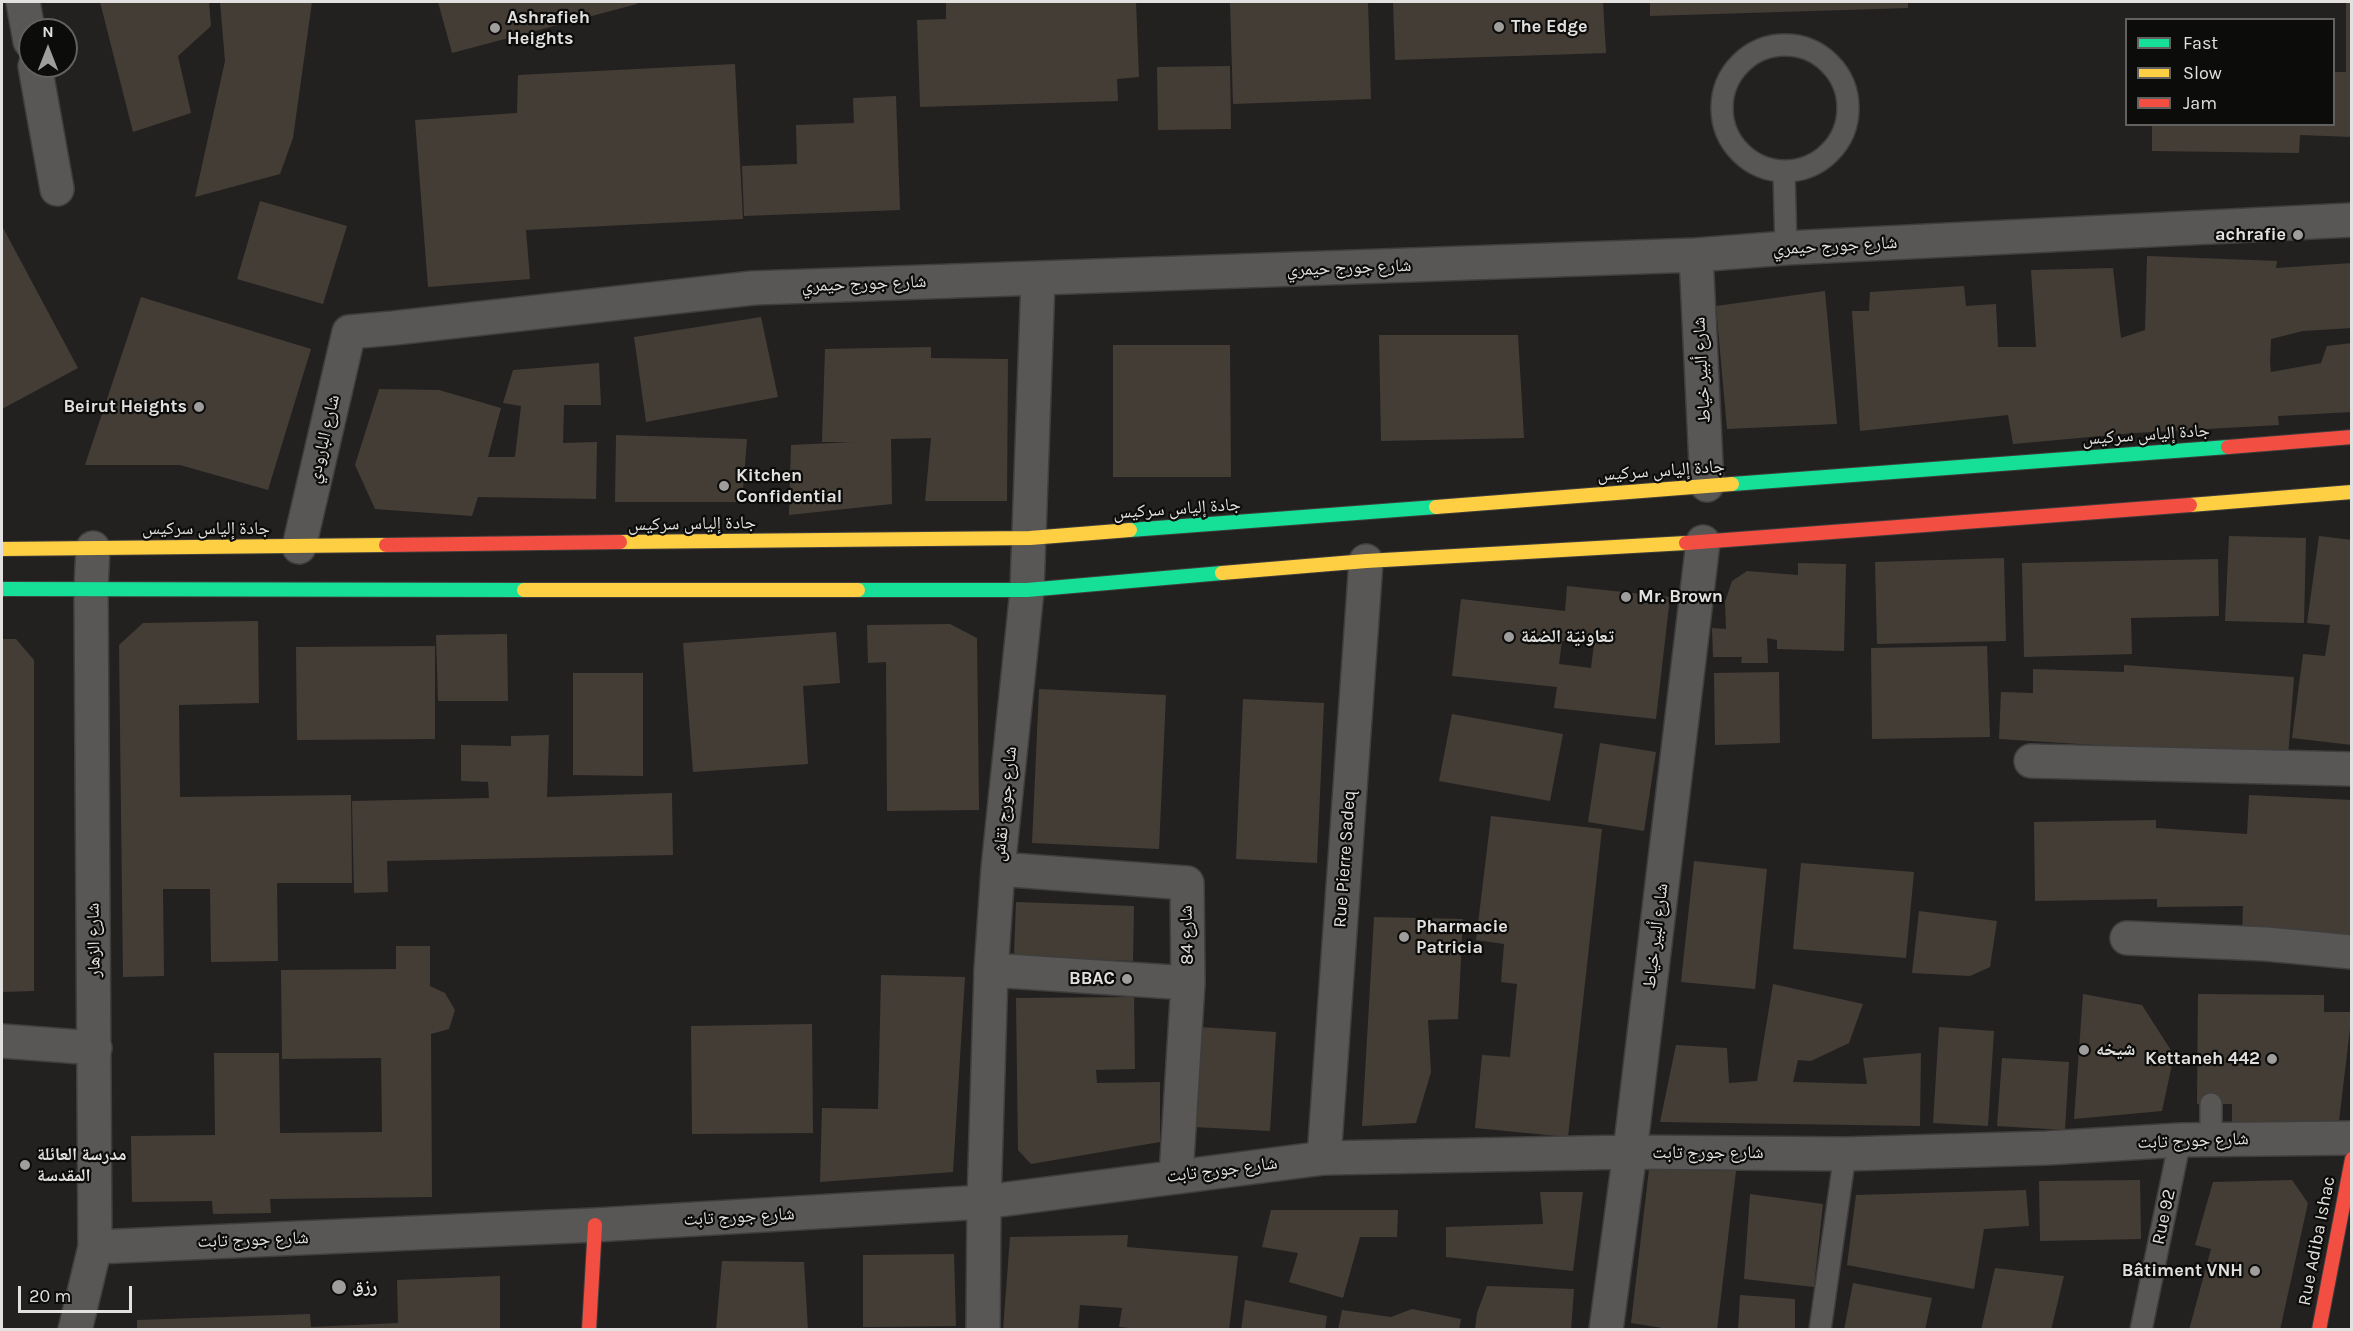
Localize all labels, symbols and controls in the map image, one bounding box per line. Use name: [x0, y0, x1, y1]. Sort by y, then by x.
place label: Ashrafieh Heights: [507, 7, 590, 50]
place label: The Edge: [1511, 16, 1587, 38]
north arrow: [18, 18, 78, 78]
legend: [2125, 18, 2335, 126]
marker: The Edge: [1492, 20, 1506, 34]
marker: Ashrafieh Heights: [488, 21, 502, 35]
text: N: [42, 22, 54, 41]
text: Fast: [2183, 32, 2218, 54]
text: Slow: [2183, 62, 2222, 84]
text: Jam: [2183, 92, 2217, 114]
place label: achrafie: [2215, 224, 2286, 246]
marker: achrafie: [2291, 228, 2305, 242]
street label: شارع جورج حيمري: [1772, 232, 1898, 260]
street label: شارع جورج حيمري: [1286, 255, 1412, 281]
street label: شارع جورج حيمري: [801, 271, 927, 297]
street label: شارع ألبير خياط: [1688, 316, 1716, 424]
street label: شارع البارودي: [303, 393, 345, 485]
place label: Beirut Heights: [63, 396, 187, 418]
marker: Beirut Heights: [192, 400, 206, 414]
street label: جادة إلياس سركيس: [2081, 420, 2211, 450]
street label: جادة إلياس سركيس: [1596, 456, 1726, 486]
place label: Kitchen Confidential: [736, 465, 842, 508]
marker: Kitchen Confidential: [717, 479, 731, 493]
street label: جادة إلياس سركيس: [1112, 494, 1242, 524]
street label: جادة إلياس سركيس: [628, 512, 756, 536]
street label: جادة إلياس سركيس: [142, 518, 270, 540]
place label: Mr. Brown: [1638, 586, 1723, 608]
marker: Mr. Brown: [1619, 590, 1633, 604]
place label: تعاونيّة الضمّة: [1521, 626, 1614, 648]
marker: تعاونيّة الضمّة: [1502, 630, 1516, 644]
street label: شارع جورج نقاش: [988, 745, 1022, 863]
street label: Rue Pierre Sadeq: [1329, 790, 1361, 928]
street label: شارع ألبير خياط: [1639, 882, 1673, 990]
street label: شارع الزهار: [83, 903, 105, 977]
street label: شارع 84: [1176, 905, 1198, 965]
place label: Pharmacie Patricia: [1416, 916, 1508, 958]
marker: Pharmacie Patricia: [1397, 930, 1411, 944]
place label: BBAC: [1069, 968, 1115, 990]
marker: BBAC: [1120, 972, 1134, 986]
place label: شيخه: [2096, 1039, 2135, 1061]
marker: شيخه: [2077, 1043, 2091, 1057]
place label: Kettaneh 442: [2145, 1048, 2260, 1070]
marker: Kettaneh 442: [2265, 1052, 2279, 1066]
street label: شارع جورج تابت: [2137, 1128, 2249, 1154]
street label: شارع جورج تابت: [1652, 1142, 1764, 1164]
place label: مدرسة العائلة المقدسة: [37, 1144, 127, 1186]
street label: شارع جورج تابت: [1165, 1152, 1279, 1188]
marker: مدرسة العائلة المقدسة: [18, 1158, 32, 1172]
street label: Rue Adiba Ishac: [2294, 1175, 2340, 1307]
street label: Rue 92: [2148, 1187, 2180, 1247]
street label: شارع جورج تابت: [683, 1203, 795, 1231]
street label: شارع جورج تابت: [197, 1227, 309, 1253]
place label: Bâtiment VNH: [2122, 1260, 2243, 1282]
marker: Bâtiment VNH: [2248, 1264, 2262, 1278]
scale bar: [21, 1274, 135, 1312]
place label: رزق: [352, 1276, 377, 1298]
marker: رزق: [330, 1278, 348, 1296]
text: 20 m: [29, 1285, 71, 1307]

